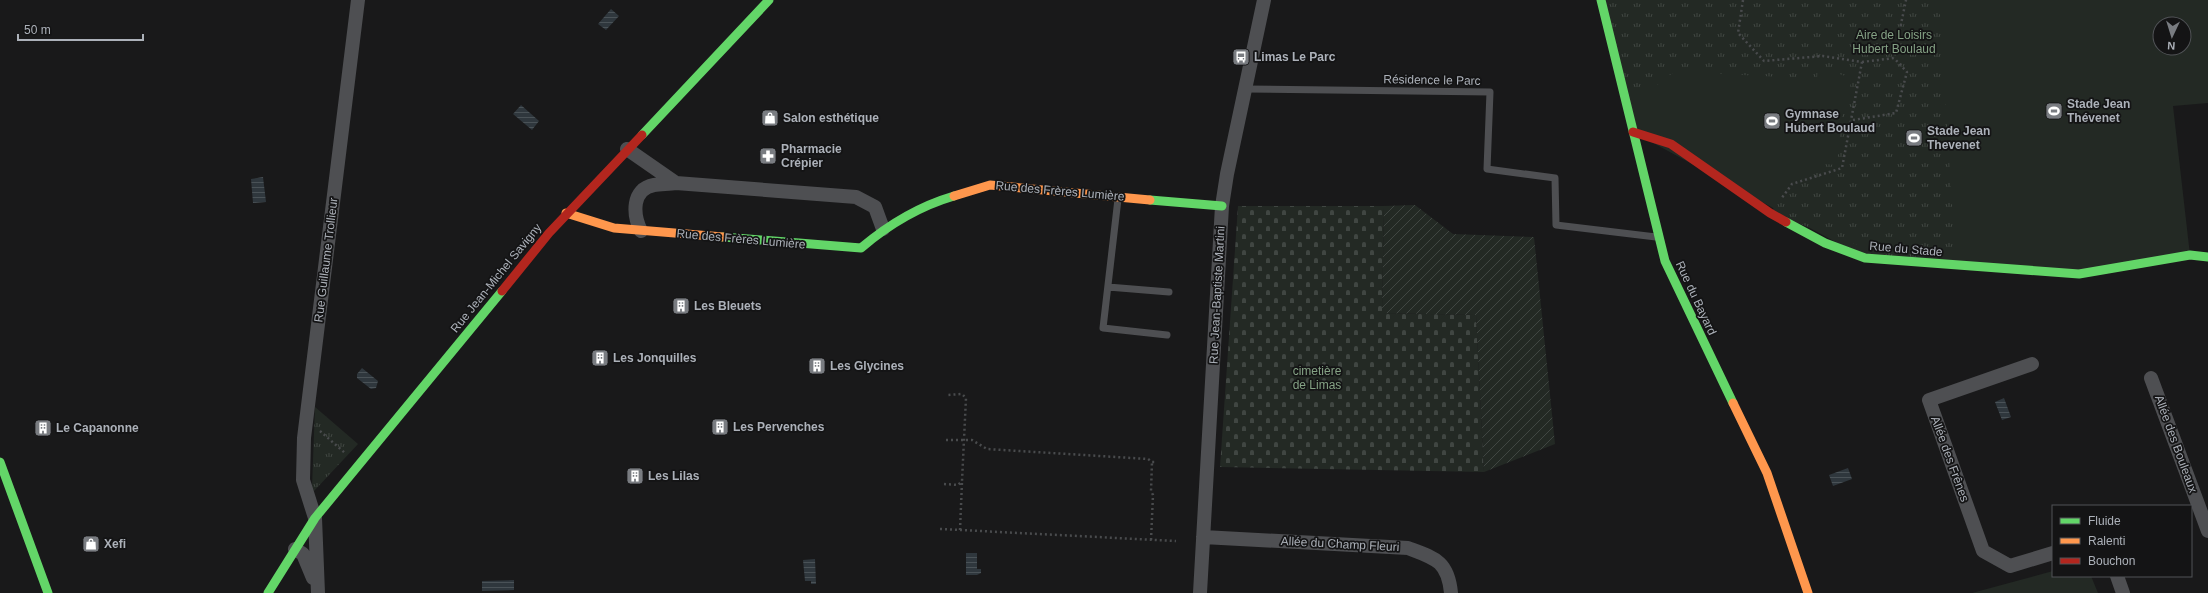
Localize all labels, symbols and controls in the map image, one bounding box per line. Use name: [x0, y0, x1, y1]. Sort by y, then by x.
scale bar: [18, 16, 143, 42]
north arrow: [2152, 16, 2192, 56]
text: 50 m: [24, 23, 51, 37]
park label: Aire de Loisirs Hubert Boulaud: [1852, 28, 1936, 56]
text: N: [2167, 40, 2176, 52]
bus stop icon: Limas Le Parc: [1231, 47, 1251, 67]
place label: Limas Le Parc: [1254, 50, 1336, 64]
street label: Résidence le Parc: [1383, 72, 1481, 88]
place label: Stade Jean Thévenet: [2067, 97, 2130, 125]
sports icon: Stade Jean Thévenet: [2044, 101, 2064, 121]
place label: Gymnase Hubert Boulaud: [1785, 107, 1875, 135]
shop icon: Salon esthétique: [760, 108, 780, 128]
place label: Salon esthétique: [783, 111, 879, 125]
sports icon: Gymnase Hubert Boulaud: [1762, 111, 1782, 131]
place label: Stade Jean Thevenet: [1927, 124, 1990, 152]
sports icon: Stade Jean Thevenet: [1904, 128, 1924, 148]
place label: Pharmacie Crépier: [781, 142, 842, 170]
pharmacy icon: Pharmacie Crépier: [758, 146, 778, 166]
street label: Rue des Frères Lumière: [995, 178, 1125, 204]
street label: Rue Guillaume Trollieur: [311, 197, 341, 323]
street label: Rue Jean-Michel Savigny: [448, 221, 544, 335]
street label: Rue des Frères Lumière: [676, 226, 806, 252]
street label: Rue Jean-Baptiste Martini: [1206, 226, 1228, 364]
street label: Rue du Stade: [1869, 239, 1943, 259]
street label: Rue du Bayard: [1673, 259, 1719, 337]
building icon: Les Bleuets: [671, 296, 691, 316]
place label: Les Bleuets: [694, 299, 762, 313]
building icon: Les Jonquilles: [590, 348, 610, 368]
place label: Les Jonquilles: [613, 351, 697, 365]
building icon: Les Glycines: [807, 356, 827, 376]
place label: Les Glycines: [830, 359, 904, 373]
park label: cimetière de Limas: [1293, 364, 1342, 392]
street label: Allée des Bouleaux: [2152, 393, 2200, 495]
street label: Allée des Frênes: [1928, 414, 1972, 504]
building icon: Les Pervenches: [710, 417, 730, 437]
building icon: Le Capanonne: [33, 418, 53, 438]
place label: Les Pervenches: [733, 420, 825, 434]
place label: Le Capanonne: [56, 421, 139, 435]
building icon: Les Lilas: [625, 466, 645, 486]
place label: Les Lilas: [648, 469, 700, 483]
legend: [2052, 505, 2192, 577]
text: Fluide: [2088, 514, 2121, 528]
shop icon: Xefi: [81, 534, 101, 554]
street label: Allée du Champ Fleuri: [1280, 534, 1400, 554]
text: Ralenti: [2088, 534, 2125, 548]
place label: Xefi: [104, 537, 126, 551]
text: Bouchon: [2088, 554, 2135, 568]

